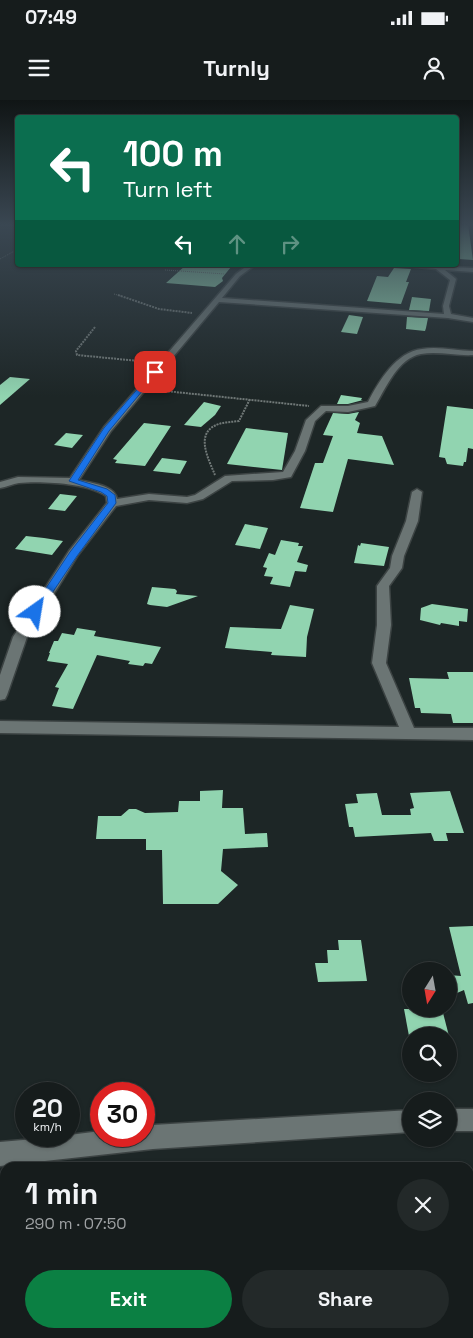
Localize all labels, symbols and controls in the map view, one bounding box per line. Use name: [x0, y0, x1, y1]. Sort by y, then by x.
text: 07:49: [25, 5, 77, 30]
icon: menu: [25, 54, 53, 82]
text: Turnly: [203, 54, 270, 82]
icon: person: [420, 54, 448, 82]
text: 100 m: [123, 132, 223, 176]
icon: left: [40, 135, 105, 200]
text: Turn left: [123, 175, 213, 203]
icon: left: [170, 230, 198, 258]
icon: ahead: [223, 230, 251, 258]
icon: right: [276, 230, 304, 258]
pin: [134, 351, 176, 393]
icon: arrive: [141, 358, 169, 386]
position arrow: [8, 585, 60, 637]
north arrow: [402, 962, 458, 1018]
map controls: [402, 962, 457, 1147]
button: search: [402, 1027, 457, 1082]
speed limit sign: 30: [90, 1082, 155, 1147]
text: 20: [32, 1092, 63, 1124]
button: layers: [402, 1092, 457, 1147]
text: km/h: [33, 1119, 62, 1135]
text: 1 min: [25, 1174, 98, 1213]
button: close: [397, 1179, 449, 1231]
text: 290 m · 07:50: [25, 1213, 127, 1234]
button: Exit: [25, 1270, 232, 1328]
button: Share: [242, 1270, 449, 1328]

